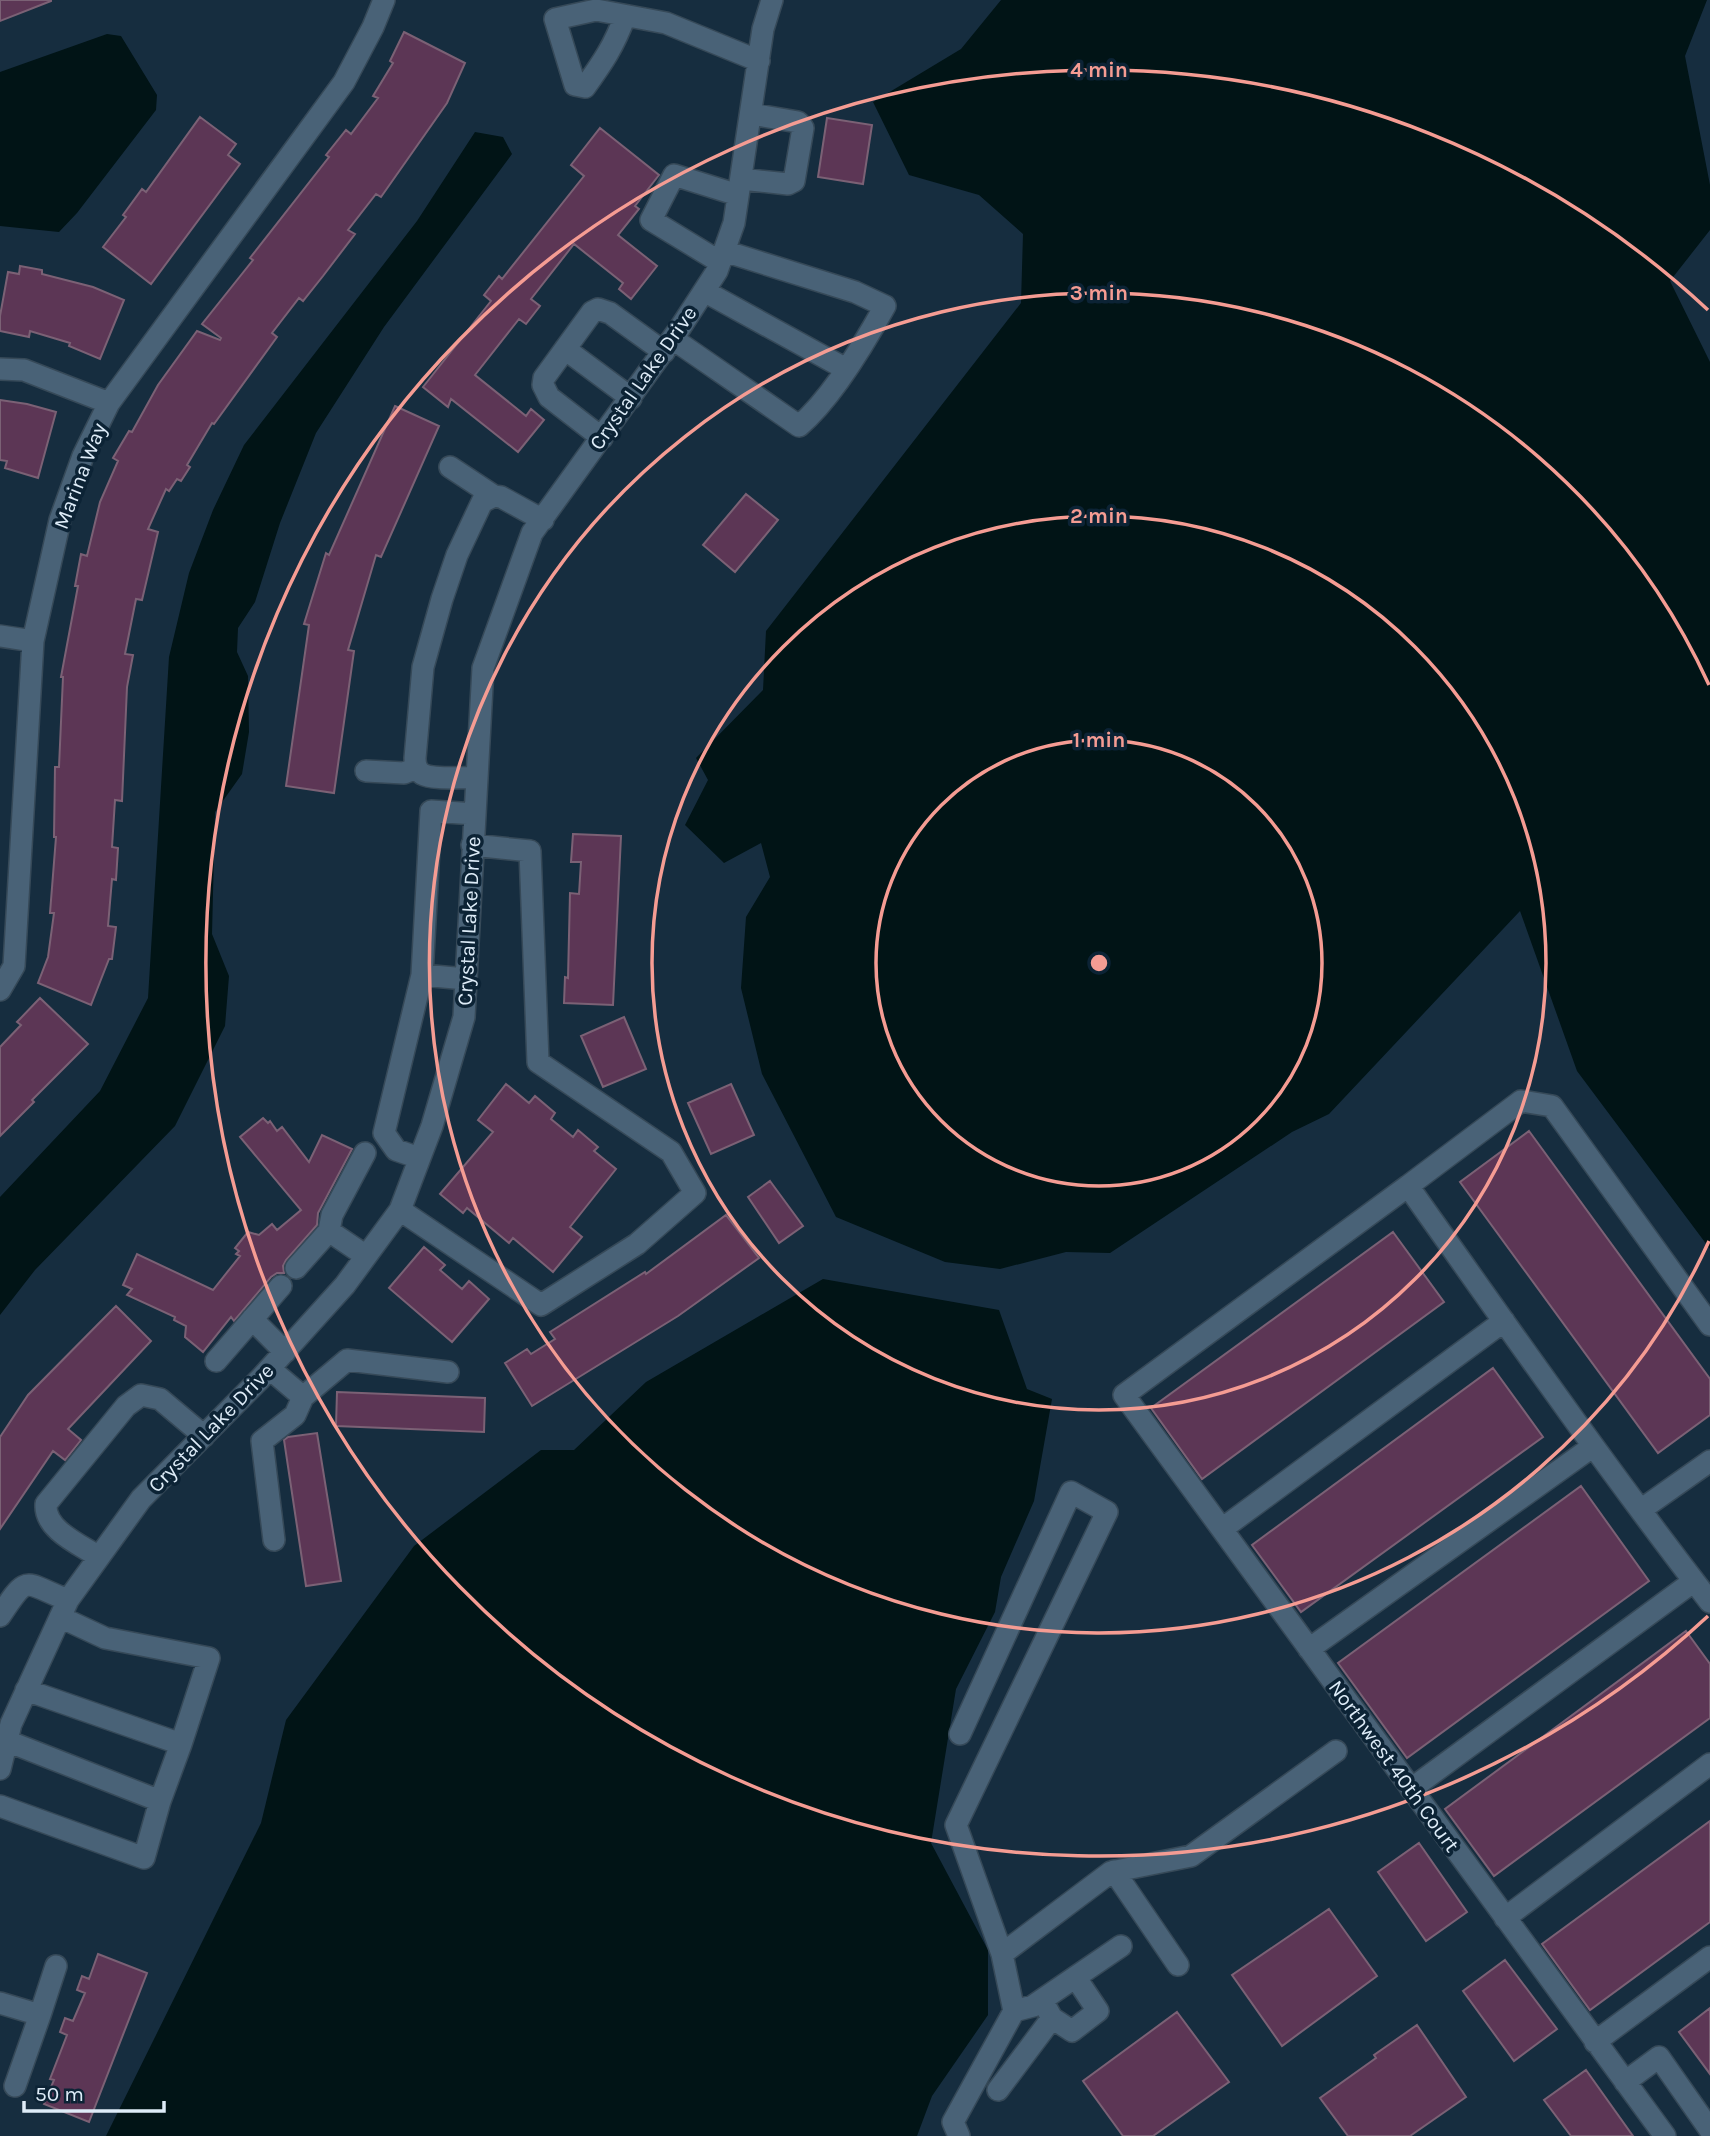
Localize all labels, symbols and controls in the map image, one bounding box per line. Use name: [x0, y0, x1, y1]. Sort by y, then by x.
text: 4 min: [1070, 58, 1128, 82]
text: 3 min: [1070, 281, 1128, 305]
street label: Crystal Lake Drive: [585, 302, 701, 454]
street label: Marina Way: [49, 419, 111, 533]
text: 2 min: [1070, 504, 1128, 528]
text: 1 min: [1073, 728, 1125, 752]
street label: Crystal Lake Drive: [453, 836, 485, 1006]
centre of rings: [1087, 951, 1111, 975]
street label: Crystal Lake Drive: [143, 1359, 279, 1497]
street label: Northwest 40th Court: [1324, 1676, 1464, 1857]
scale bar: [24, 2070, 164, 2114]
text: 50 m: [35, 2082, 84, 2106]

